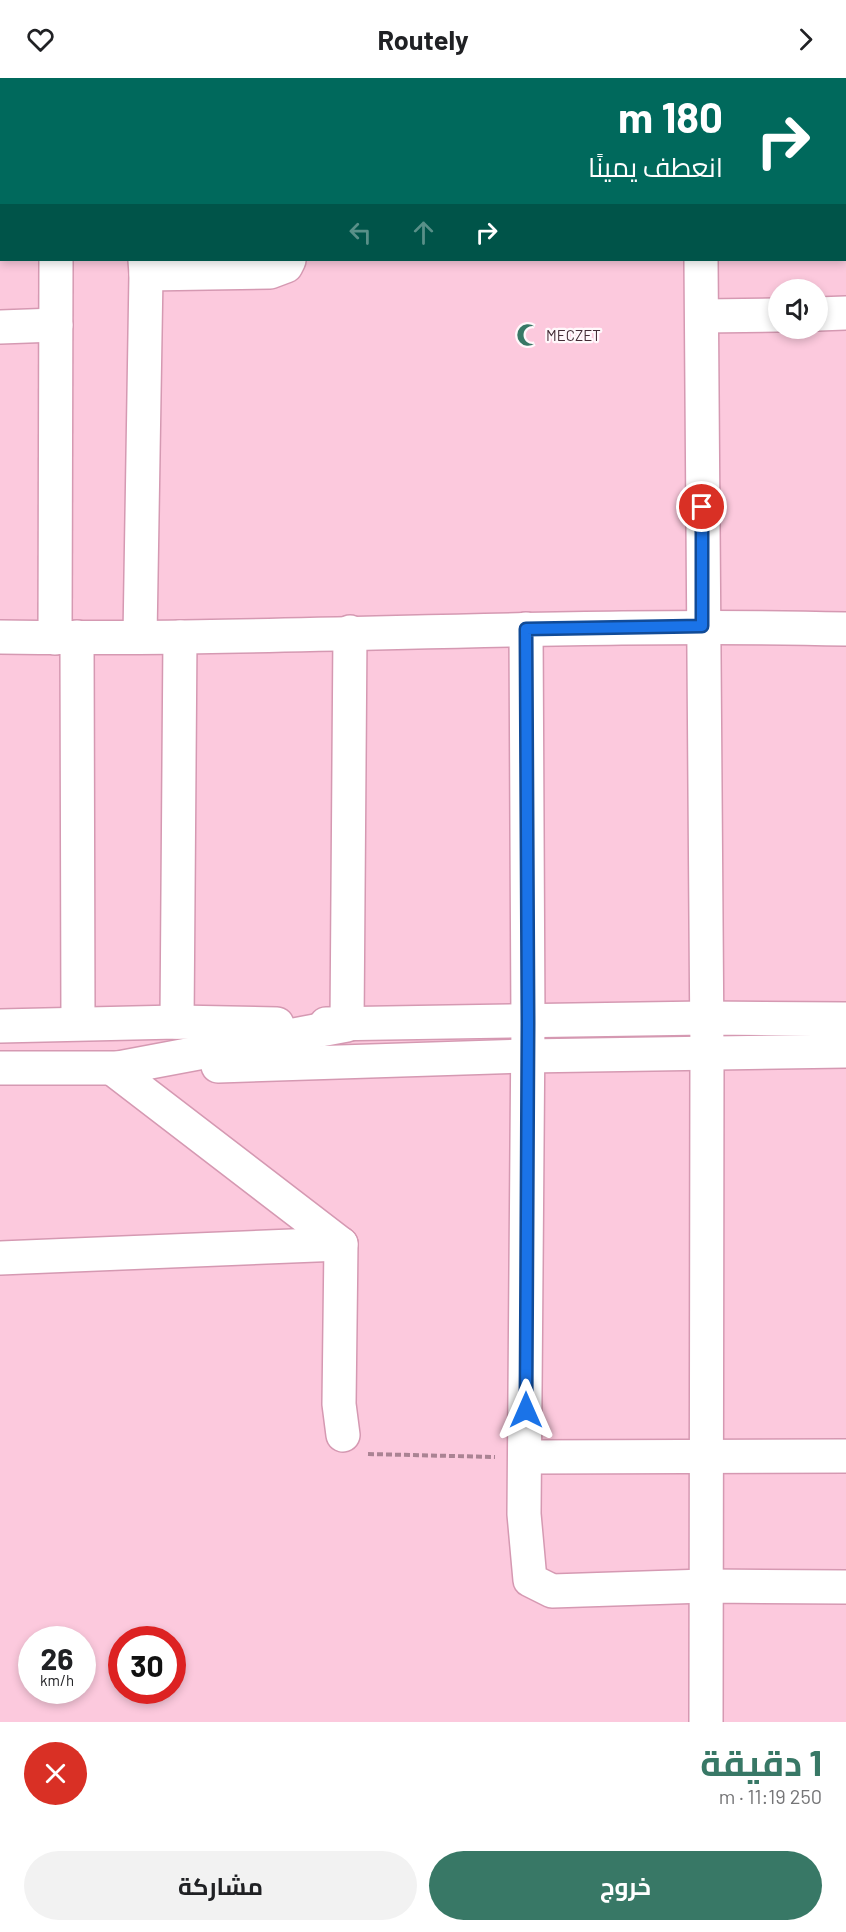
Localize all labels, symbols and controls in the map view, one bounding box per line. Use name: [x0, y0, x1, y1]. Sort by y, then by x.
icon: heart: [24, 23, 57, 56]
text: Routely: [377, 23, 469, 55]
icon: forward: [789, 23, 822, 56]
text: 180 m: [618, 91, 723, 141]
icon: right: [744, 102, 822, 180]
text: انعطف يمينًا: [588, 150, 723, 182]
icon: left: [344, 216, 377, 249]
icon: ahead: [407, 216, 440, 249]
icon: right: [470, 216, 503, 249]
map controls: [768, 279, 828, 339]
button: sound: [768, 279, 828, 339]
mosque icon: MECZET: [515, 322, 541, 348]
place label: MECZET: [546, 326, 601, 344]
pin: [676, 481, 727, 532]
icon: arrive: [685, 490, 718, 523]
position arrow: [494, 1378, 558, 1442]
speed limit sign: 30: [108, 1626, 186, 1704]
text: 26: [41, 1640, 73, 1676]
text: km/h: [40, 1671, 74, 1689]
text: 1 دقيقة: [700, 1740, 822, 1783]
button: close: [24, 1742, 87, 1805]
text: 250 m · 11:19: [719, 1784, 822, 1808]
button: مشاركة: [24, 1851, 417, 1920]
button: خروج: [429, 1851, 822, 1920]

